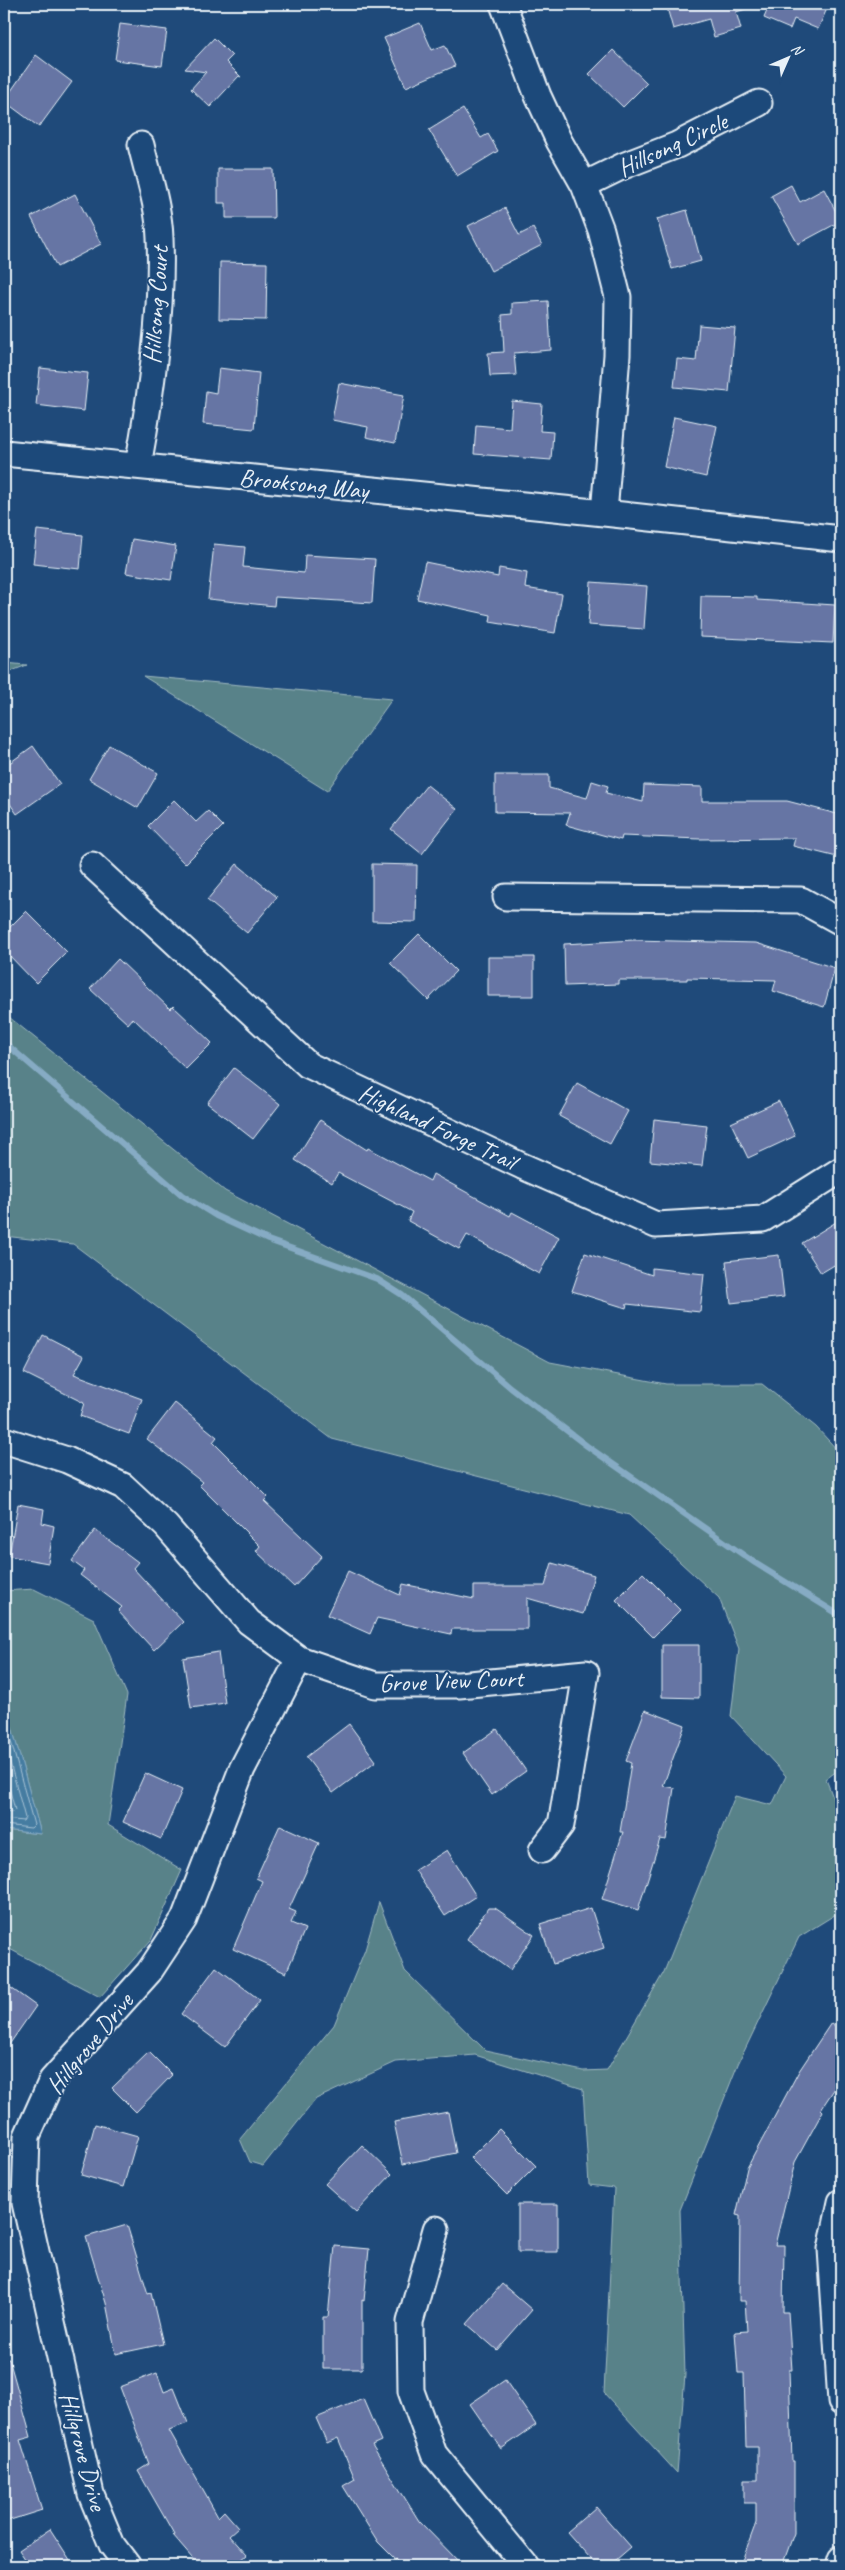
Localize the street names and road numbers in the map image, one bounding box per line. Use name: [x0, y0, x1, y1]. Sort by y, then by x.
street label: Hillsong Circle: [612, 105, 734, 184]
street label: Hillsong Court: [136, 242, 176, 365]
street label: Brooksong Way: [238, 461, 373, 507]
street label: Highland Forge Trail: [354, 1076, 526, 1179]
street label: Grove View Court: [379, 1662, 526, 1700]
street label: Hillgrove Drive: [39, 1985, 142, 2101]
street label: Hillgrove Drive: [52, 2388, 115, 2516]

